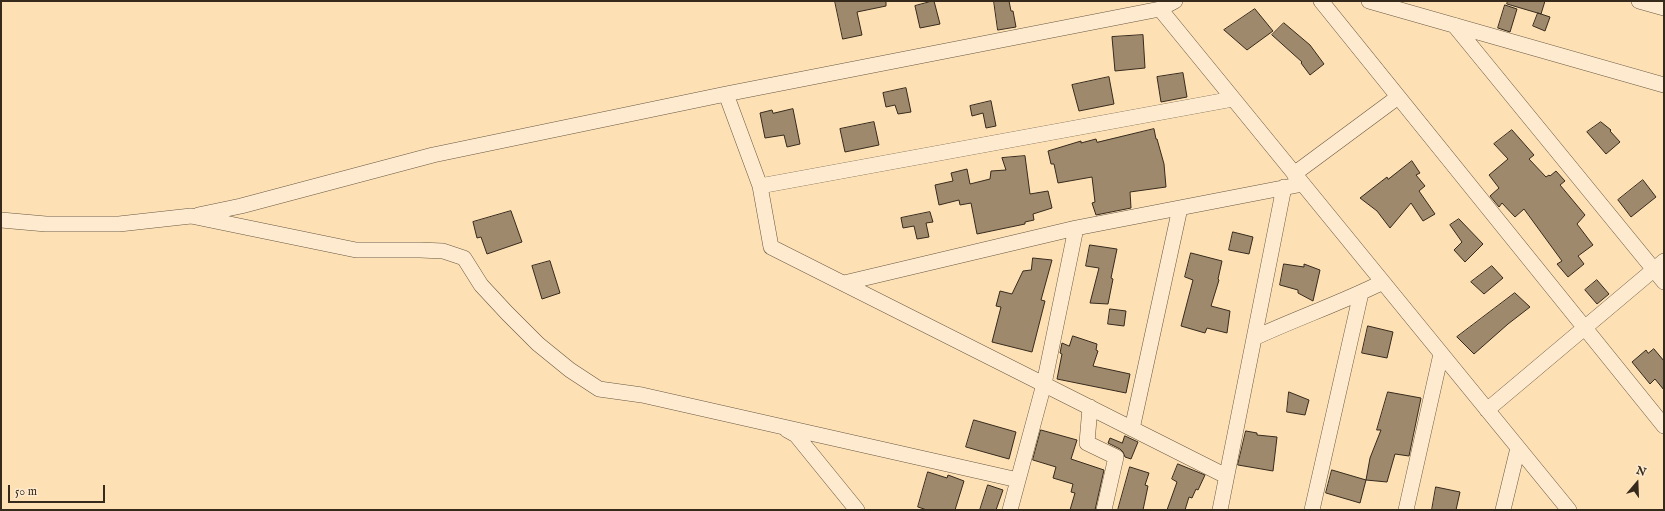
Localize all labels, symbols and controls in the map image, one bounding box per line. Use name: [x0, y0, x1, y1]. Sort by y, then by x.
north arrow: [1617, 463, 1657, 503]
text: N: [1634, 463, 1648, 480]
scale bar: [10, 477, 107, 503]
text: 50 m: [15, 484, 37, 499]

